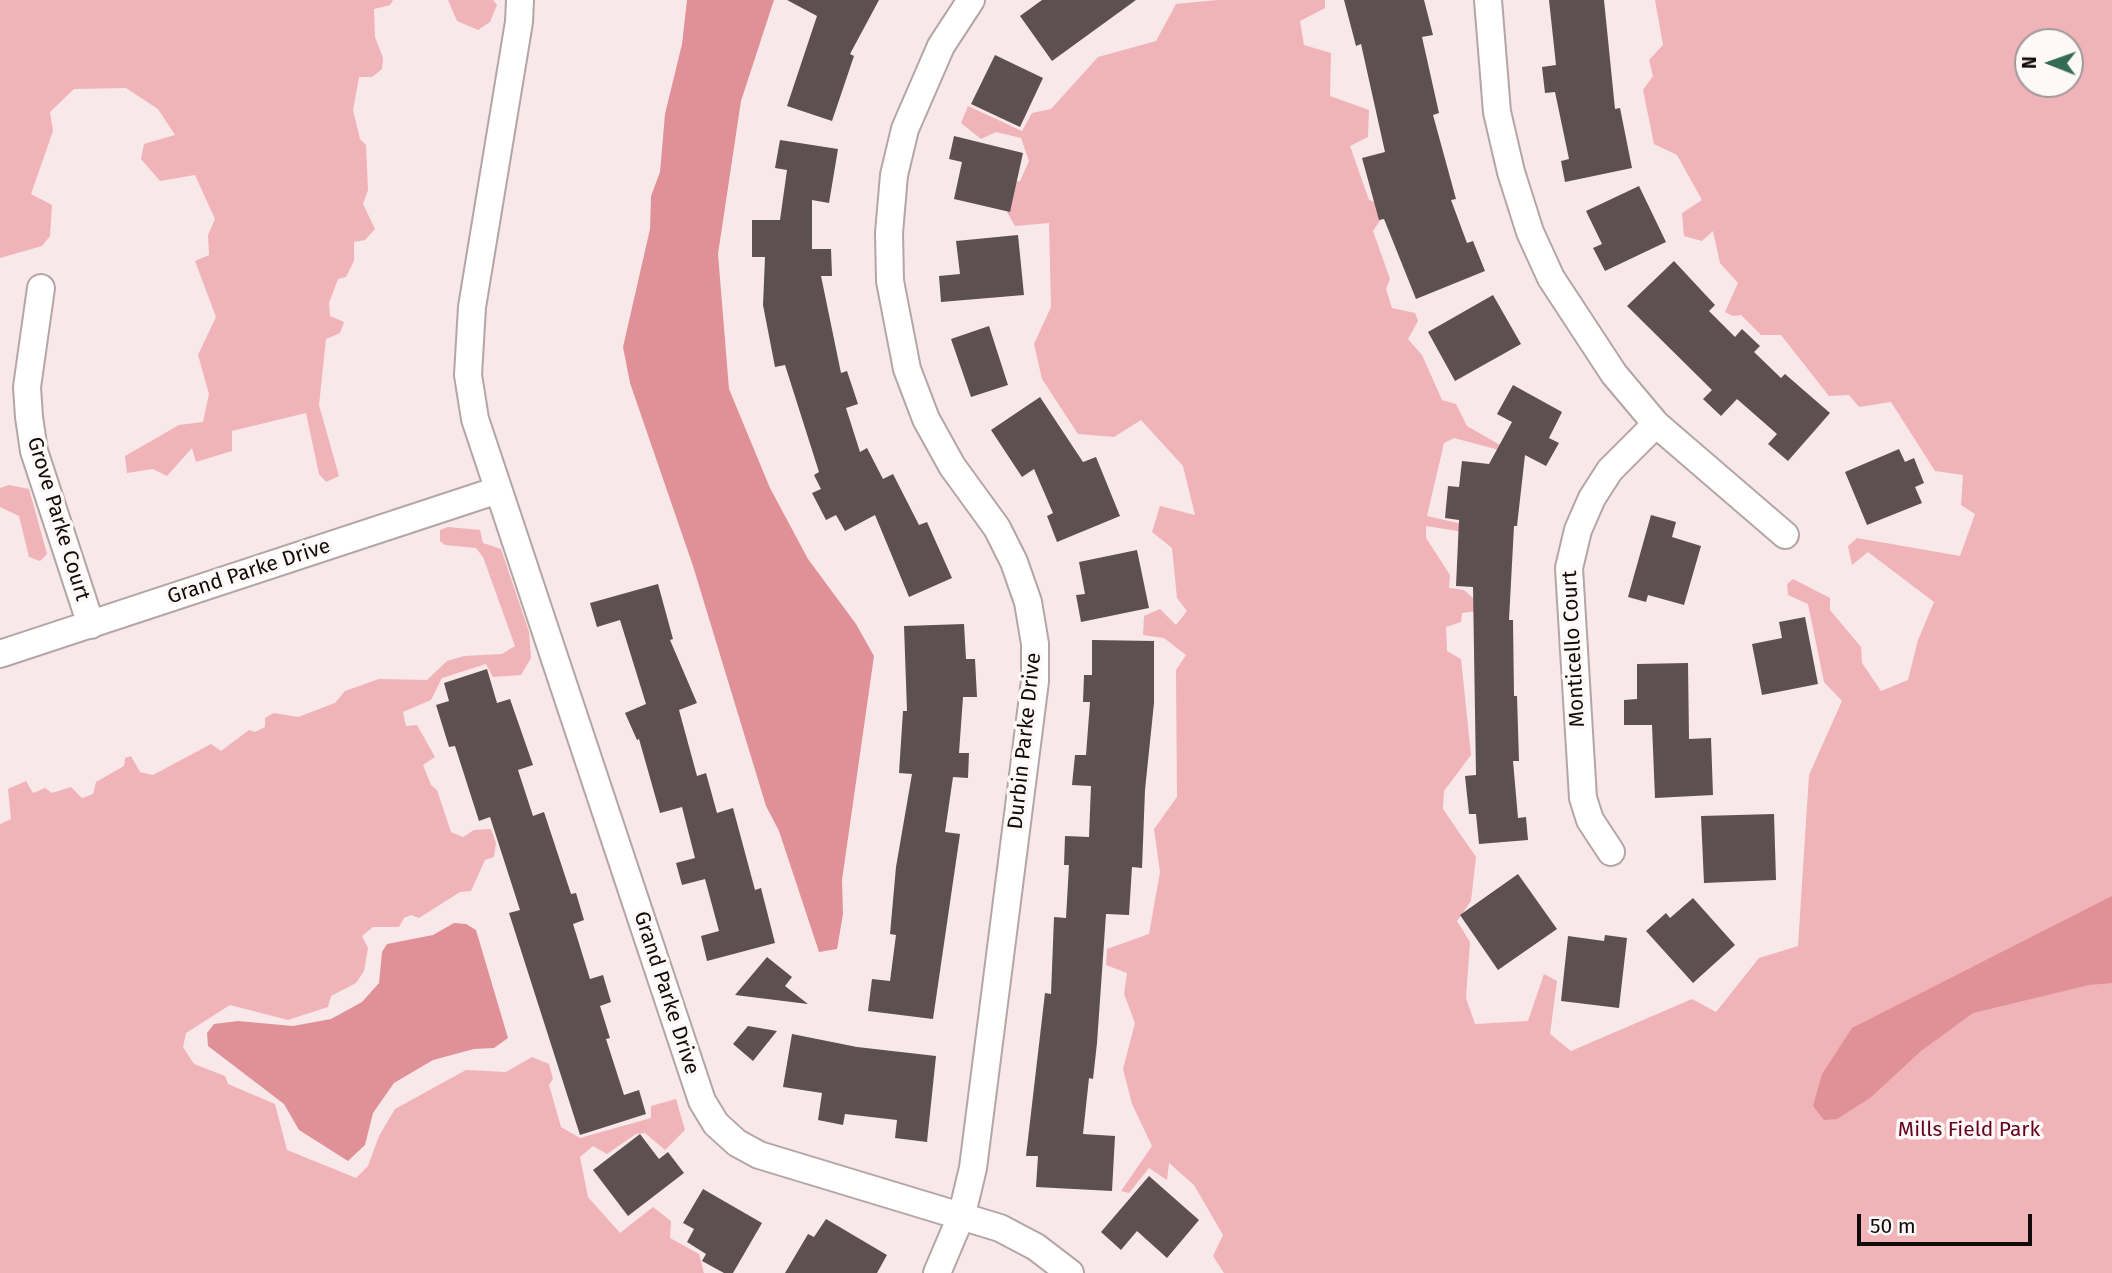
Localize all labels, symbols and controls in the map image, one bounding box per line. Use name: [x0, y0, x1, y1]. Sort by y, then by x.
north arrow: [2014, 28, 2084, 98]
text: N: [2018, 56, 2041, 69]
street label: Grove Parke Court: [21, 434, 95, 604]
street label: Grand Parke Drive: [164, 534, 334, 610]
street label: Monticello Court: [1557, 570, 1591, 728]
street label: Durbin Parke Drive: [1003, 651, 1047, 831]
street label: Grand Parke Drive: [628, 908, 704, 1078]
park label: Mills Field Park: [1898, 1117, 2040, 1143]
scale bar: [1860, 1200, 2035, 1244]
text: 50 m: [1870, 1213, 1916, 1239]

